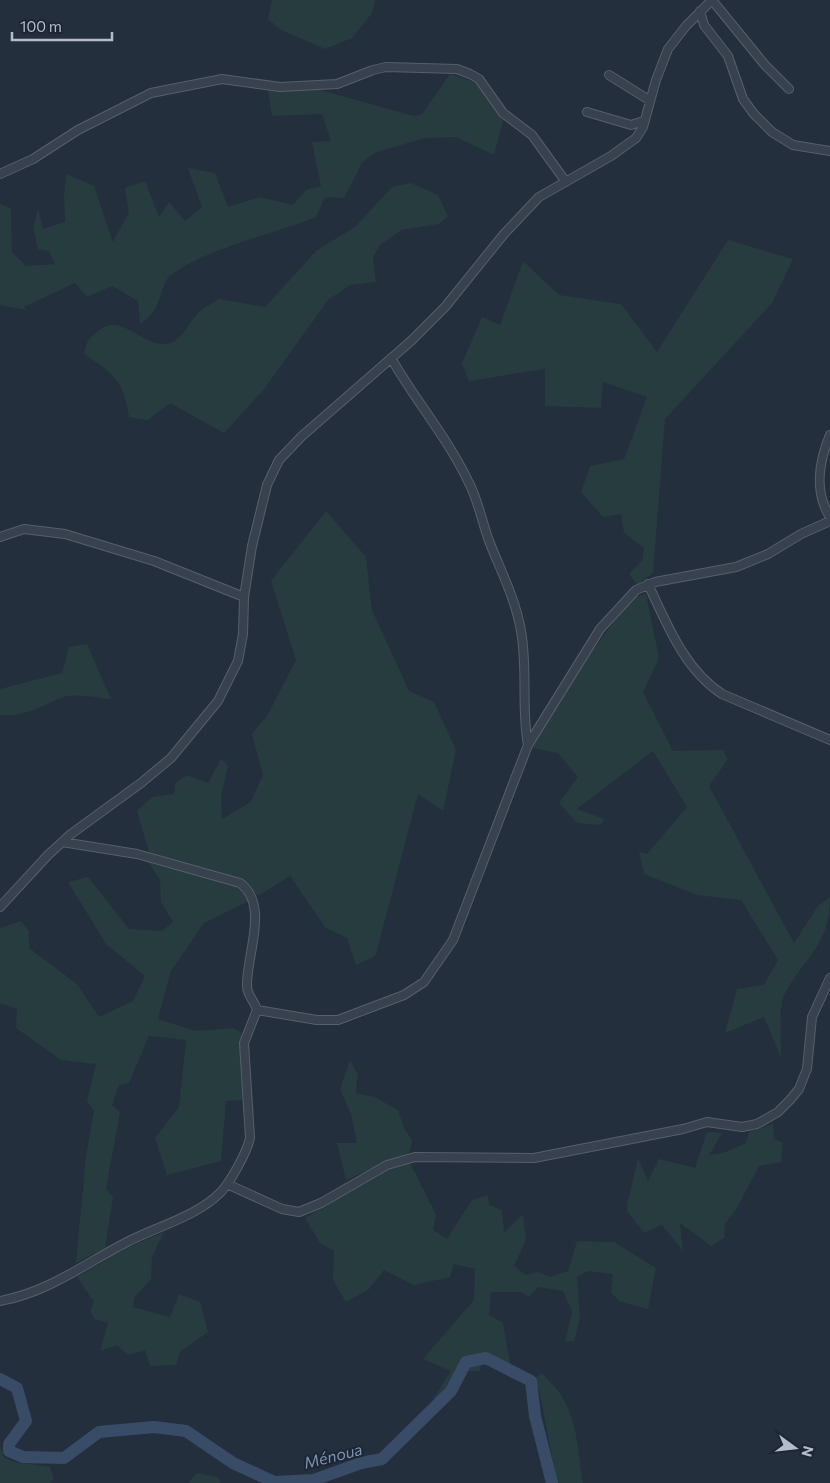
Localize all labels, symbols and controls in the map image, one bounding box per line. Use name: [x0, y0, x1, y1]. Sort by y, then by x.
scale bar: [12, 10, 112, 42]
text: 100 m: [20, 17, 62, 35]
north arrow: [770, 1423, 820, 1473]
water label: Ménoua: [302, 1439, 364, 1472]
text: N: [798, 1444, 818, 1459]

